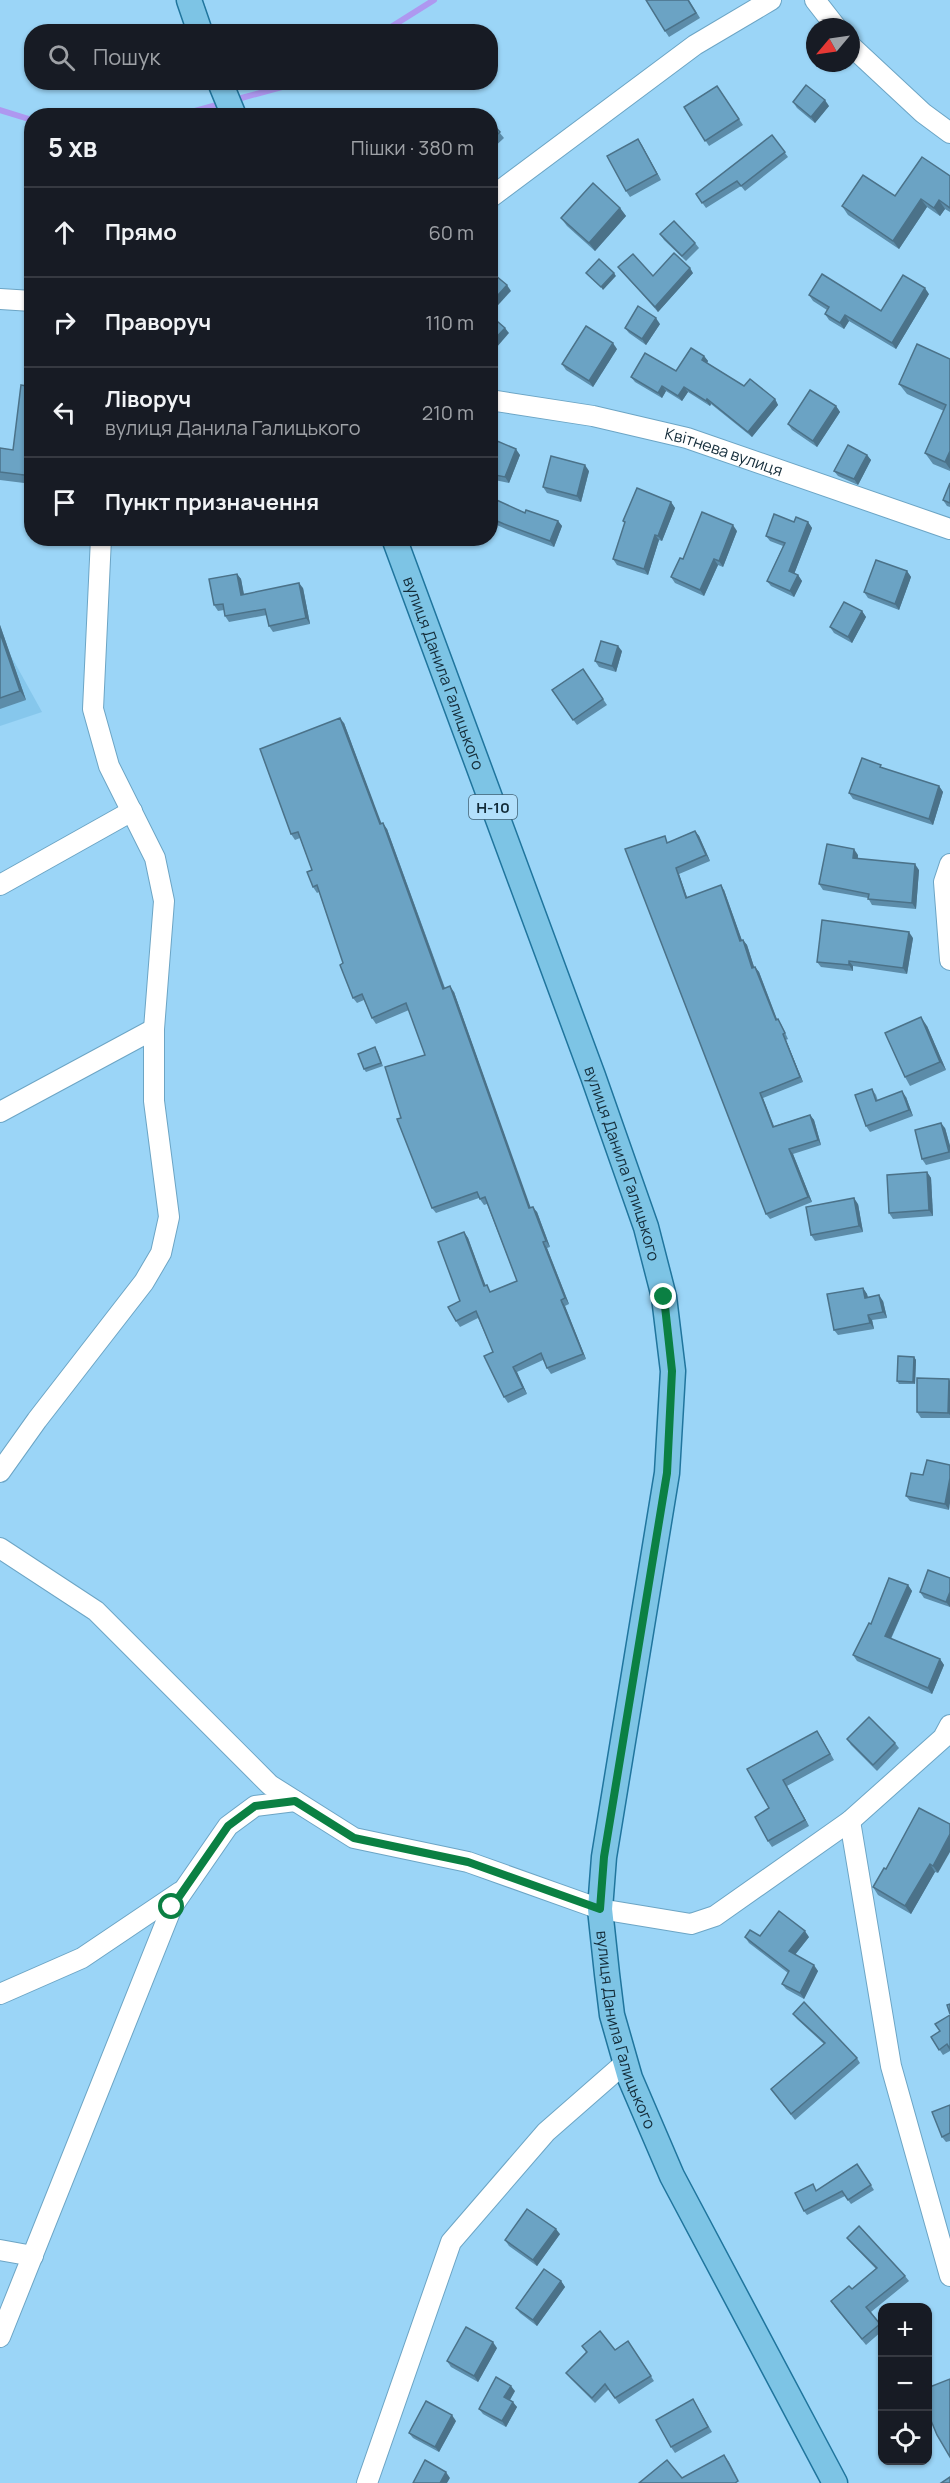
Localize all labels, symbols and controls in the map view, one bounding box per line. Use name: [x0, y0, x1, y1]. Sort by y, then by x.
north arrow: [806, 18, 860, 72]
search box: [24, 24, 498, 90]
icon: search: [45, 41, 78, 74]
text: Пошук: [93, 42, 160, 72]
text: 5 хв: [48, 129, 97, 165]
text: Пішки · 380 m: [351, 134, 474, 161]
icon: ahead: [48, 216, 81, 249]
text: Прямо: [105, 217, 177, 247]
text: 60 m: [428, 219, 474, 246]
icon: right: [48, 306, 81, 339]
text: Праворуч: [105, 307, 211, 337]
text: 110 m: [425, 309, 474, 336]
text: Ліворуч: [105, 384, 191, 414]
icon: left: [48, 396, 81, 429]
text: 210 m: [422, 399, 474, 426]
text: вулиця Данила Галицького: [105, 414, 361, 441]
street label: Квітнева вулиця: [663, 422, 786, 481]
icon: arrive: [48, 486, 81, 519]
text: Пункт призначення: [105, 487, 319, 517]
street label: вулиця Данила Галицького: [398, 573, 490, 773]
road number: Н-10: [469, 795, 517, 819]
street label: вулиця Данила Галицького: [579, 1063, 665, 1263]
route end: [650, 1283, 676, 1309]
route start: [158, 1893, 184, 1919]
street label: вулиця Данила Галицького: [591, 1929, 661, 2132]
map controls: [878, 2303, 932, 2465]
button: +: [878, 2303, 932, 2357]
button: −: [878, 2357, 932, 2411]
button: locate: [878, 2411, 932, 2465]

